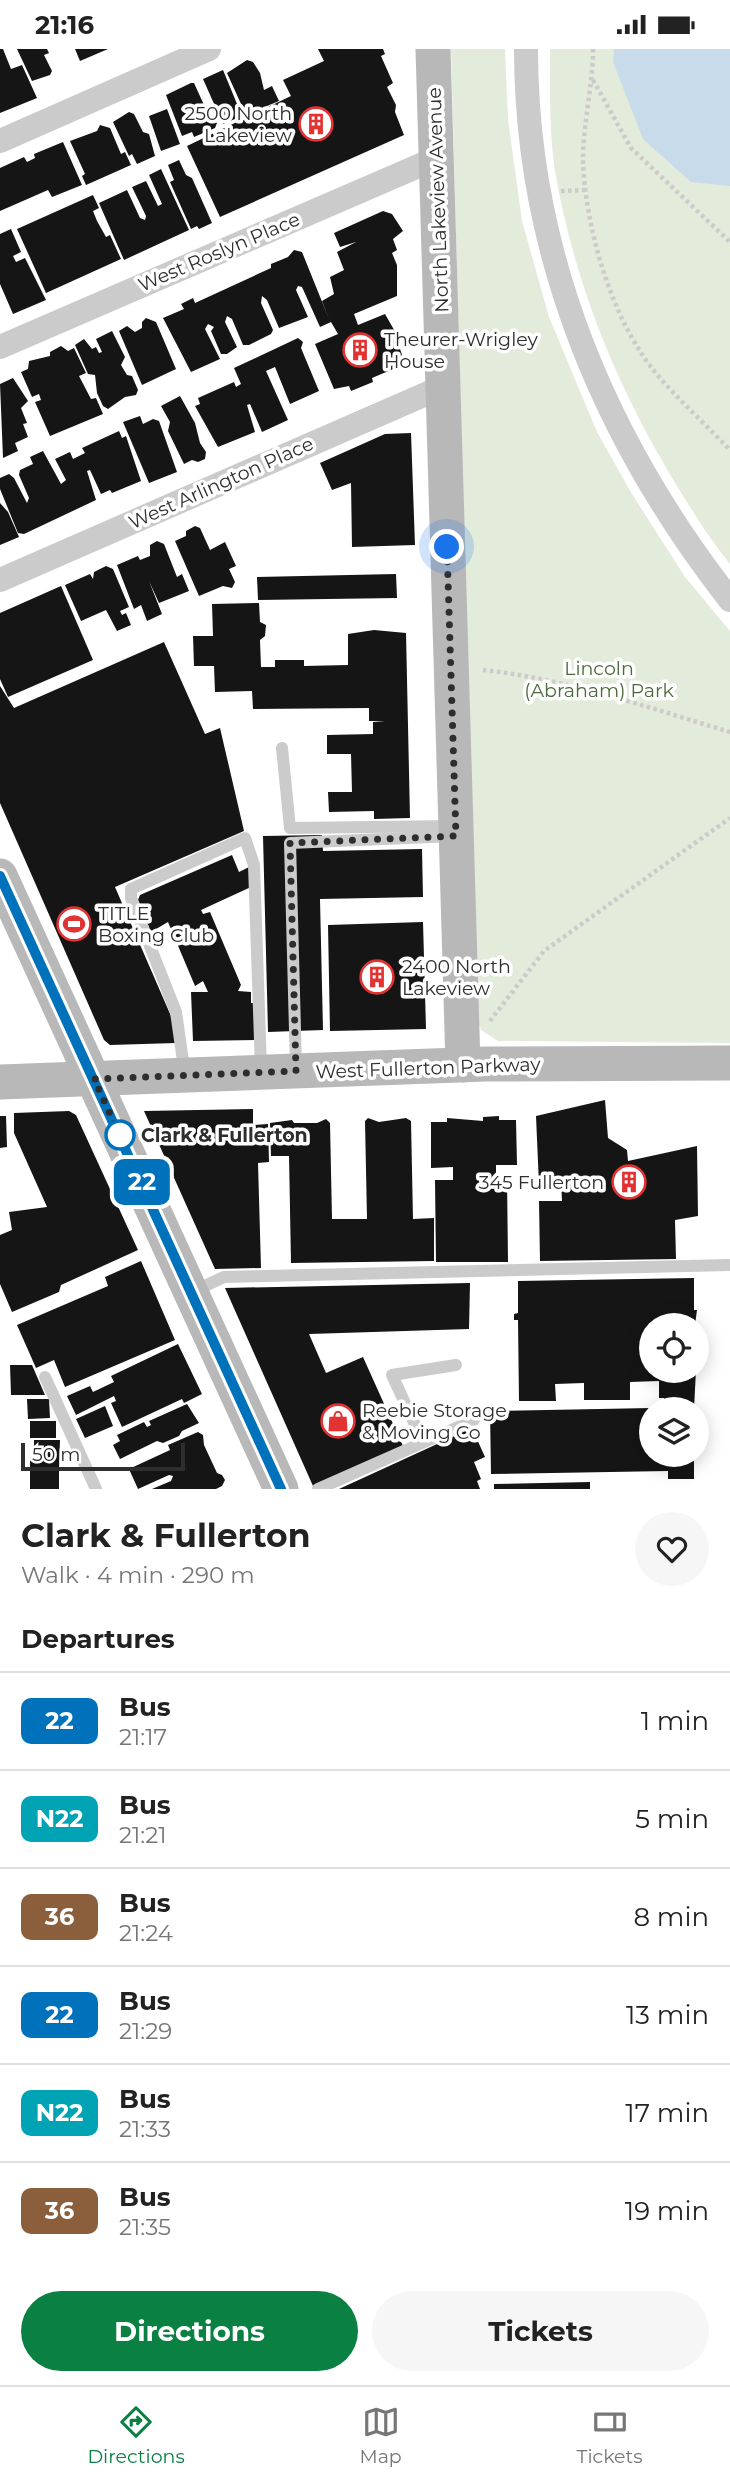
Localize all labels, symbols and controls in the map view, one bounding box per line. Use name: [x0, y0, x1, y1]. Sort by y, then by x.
text: 21:16: [35, 9, 94, 41]
street label: North Lakeview Avenue: [423, 87, 453, 313]
place label: 2500 North Lakeview: [184, 102, 292, 147]
building icon: 2500 North Lakeview: [297, 105, 335, 143]
street label: West Roslyn Place: [135, 208, 303, 296]
place label: Theurer-Wrigley House: [384, 328, 539, 373]
building icon: Theurer-Wrigley House: [341, 331, 379, 369]
street label: West Arlington Place: [125, 432, 317, 534]
your location: [429, 529, 464, 564]
park label: Lincoln (Abraham) Park: [524, 657, 674, 702]
place label: TITLE Boxing Club: [98, 902, 214, 947]
sports icon: TITLE Boxing Club: [55, 905, 93, 943]
place label: 2400 North Lakeview: [402, 955, 511, 1000]
building icon: 2400 North Lakeview: [358, 958, 396, 996]
street label: West Fullerton Parkway: [315, 1053, 542, 1083]
marker: Clark & Fullerton: [105, 1120, 135, 1150]
place label: Clark & Fullerton: [141, 1124, 308, 1147]
line badge: 22: [110, 1159, 174, 1205]
building icon: 345 Fullerton: [610, 1163, 648, 1201]
text: 22: [128, 1167, 156, 1196]
place label: 345 Fullerton: [479, 1171, 604, 1194]
map controls: [639, 1313, 709, 1467]
button: locate: [639, 1313, 709, 1383]
button: layers: [639, 1397, 709, 1467]
place label: Reebie Storage & Moving Co: [362, 1399, 507, 1444]
shop icon: Reebie Storage & Moving Co: [319, 1402, 357, 1440]
scale bar: [21, 1440, 186, 1472]
text: 50 m: [32, 1443, 80, 1466]
button: heart: [635, 1512, 709, 1586]
text: Clark & Fullerton: [21, 1515, 311, 1555]
text: Walk · 4 min · 290 m: [21, 1561, 255, 1589]
text: Departures: [21, 1623, 175, 1655]
text: Bus: [119, 1691, 171, 1723]
text: 1 min: [641, 1705, 709, 1737]
text: 22: [45, 1706, 74, 1735]
text: 21:17: [119, 1723, 167, 1751]
text: Bus: [119, 1789, 171, 1821]
text: 5 min: [635, 1803, 709, 1835]
text: N22: [36, 1804, 83, 1833]
text: 21:21: [119, 1821, 167, 1849]
text: Bus: [119, 1887, 171, 1919]
text: 8 min: [633, 1901, 709, 1933]
text: 36: [45, 1902, 74, 1931]
text: 21:24: [119, 1919, 173, 1947]
text: Bus: [119, 1985, 171, 2017]
text: 13 min: [626, 1999, 709, 2031]
text: 22: [45, 2000, 74, 2029]
text: 21:29: [119, 2017, 172, 2045]
text: Bus: [119, 2083, 171, 2115]
text: 17 min: [625, 2097, 709, 2129]
text: N22: [36, 2098, 83, 2127]
text: 21:33: [119, 2115, 171, 2143]
text: Bus: [119, 2181, 171, 2213]
text: 19 min: [625, 2195, 709, 2227]
text: 36: [45, 2196, 74, 2225]
text: 21:35: [119, 2213, 171, 2241]
button: Directions: [21, 2291, 358, 2371]
button: Tickets: [372, 2291, 709, 2371]
tab: Directions: [87, 2403, 185, 2468]
tab: Map: [360, 2403, 402, 2468]
tab: Tickets: [577, 2403, 643, 2468]

